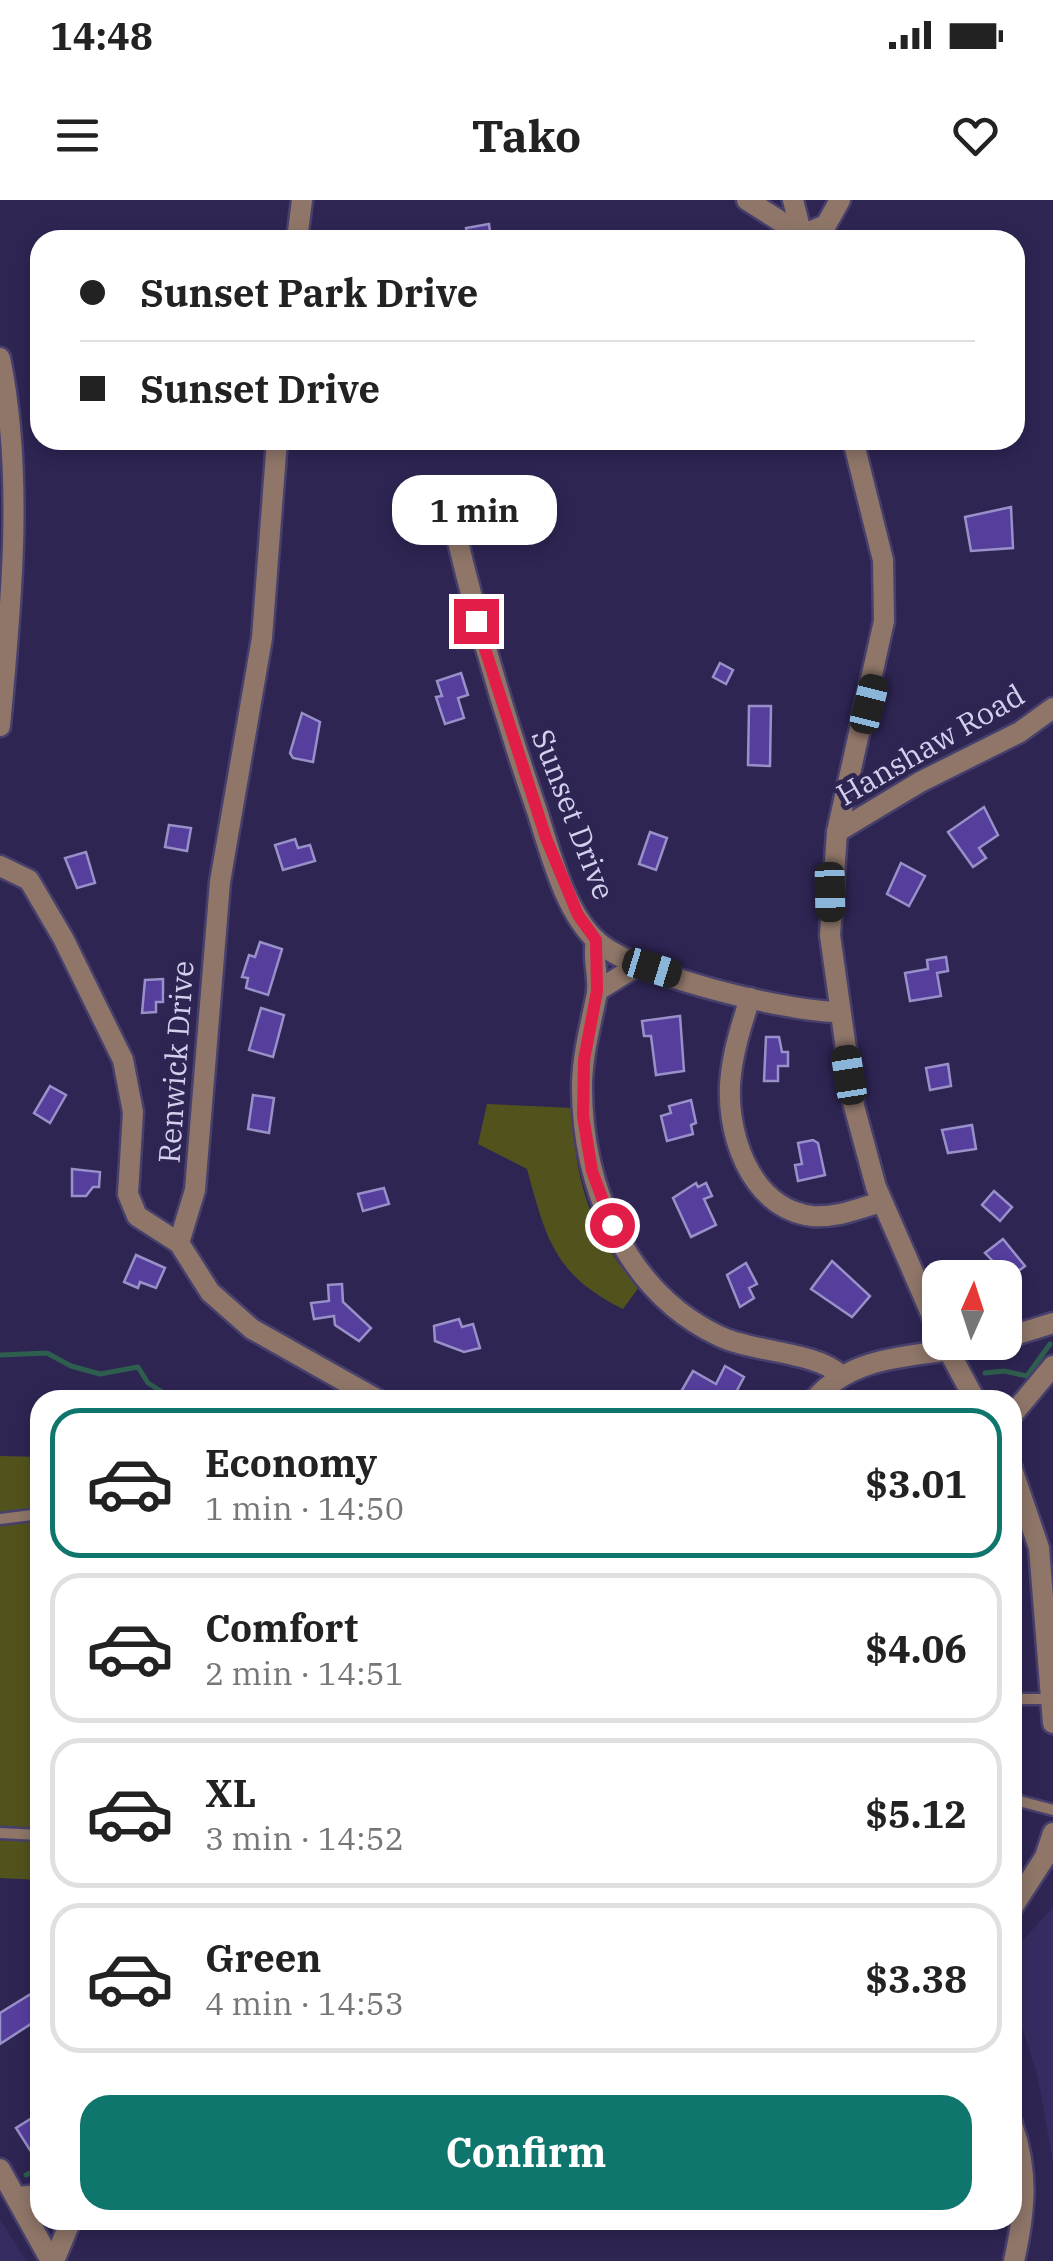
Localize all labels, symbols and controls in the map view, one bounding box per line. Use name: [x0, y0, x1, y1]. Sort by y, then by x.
text: 14:48: [50, 11, 153, 60]
text: Tako: [472, 106, 581, 164]
icon: menu: [50, 108, 105, 163]
icon: heart: [948, 108, 1003, 163]
text: Sunset Park Drive: [140, 268, 478, 317]
text: Sunset Drive: [140, 364, 380, 413]
callout: 1 min: [394, 476, 558, 546]
text: 1 min: [430, 489, 519, 531]
route end: [454, 599, 499, 644]
car: [847, 671, 891, 737]
street label: Hanshaw Road: [829, 674, 1031, 814]
street label: Sunset Drive: [524, 723, 624, 905]
car: [814, 862, 846, 922]
car: [619, 945, 685, 991]
street label: Renwick Drive: [148, 959, 202, 1165]
car: [829, 1043, 869, 1107]
route start: [590, 1203, 635, 1248]
north arrow: [922, 1260, 1022, 1360]
map controls: [922, 1260, 1022, 1360]
icon: car: [85, 1438, 175, 1528]
text: Economy: [205, 1438, 377, 1487]
text: $3.01: [865, 1459, 967, 1508]
text: 1 min · 14:50: [205, 1487, 404, 1529]
icon: car: [85, 1603, 175, 1693]
text: Comfort: [205, 1603, 358, 1652]
text: $4.06: [865, 1624, 967, 1673]
text: 2 min · 14:51: [205, 1652, 404, 1694]
icon: car: [85, 1768, 175, 1858]
text: XL: [205, 1768, 256, 1817]
text: $5.12: [865, 1789, 967, 1838]
text: 3 min · 14:52: [205, 1817, 404, 1859]
icon: car: [85, 1933, 175, 2023]
text: Green: [205, 1933, 321, 1982]
text: $3.38: [865, 1954, 967, 2003]
text: 4 min · 14:53: [205, 1982, 404, 2024]
button: Confirm: [80, 2095, 972, 2210]

